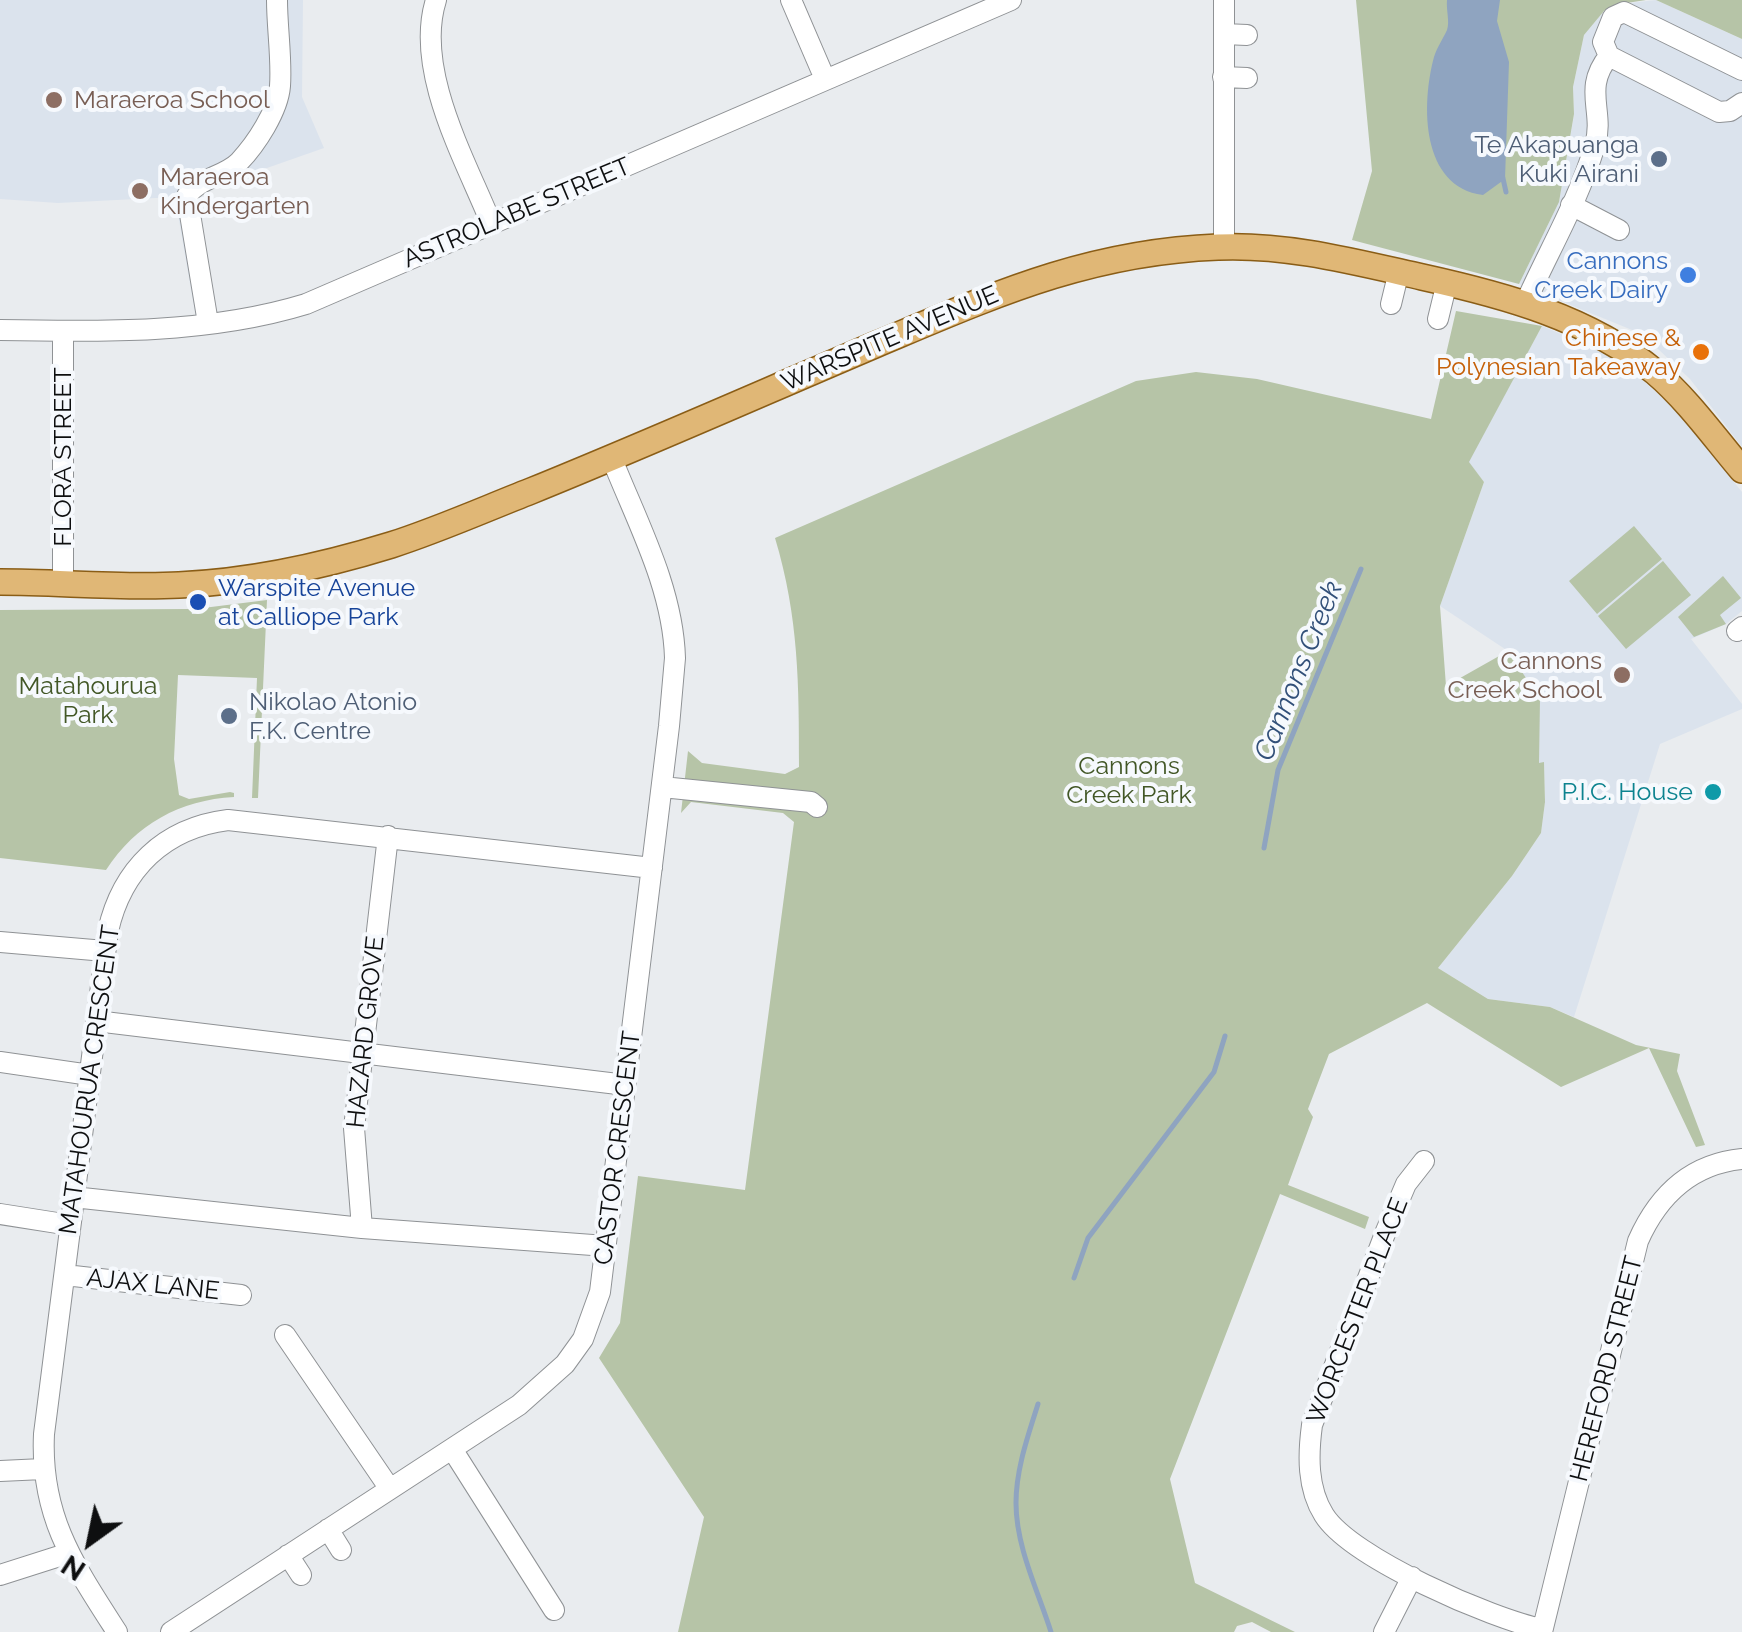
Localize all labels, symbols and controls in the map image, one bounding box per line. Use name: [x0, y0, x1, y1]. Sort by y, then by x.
place label: Maraeroa School: [74, 85, 270, 115]
marker: Maraeroa School: [43, 89, 65, 111]
place label: Te Akapuanga Kuki Airani: [1474, 130, 1639, 189]
marker: Te Akapuanga Kuki Airani: [1648, 148, 1670, 170]
street label: ASTROLABE STREET: [399, 151, 635, 275]
place label: Maraeroa Kindergarten: [160, 162, 310, 221]
marker: Maraeroa Kindergarten: [129, 180, 151, 202]
place label: Cannons Creek Dairy: [1534, 246, 1668, 305]
marker: Cannons Creek Dairy: [1677, 264, 1699, 286]
street label: WARSPITE AVENUE: [777, 280, 1003, 398]
place label: Chinese & Polynesian Takeaway: [1436, 323, 1681, 382]
marker: Chinese & Polynesian Takeaway: [1690, 341, 1712, 363]
street label: FLORA STREET: [48, 367, 78, 547]
place label: Warspite Avenue at Calliope Park: [218, 573, 415, 632]
water label: Cannons Creek: [1248, 576, 1350, 766]
marker: Warspite Avenue at Calliope Park: [187, 591, 209, 613]
place label: Cannons Creek School: [1447, 646, 1602, 705]
marker: Cannons Creek School: [1611, 664, 1633, 686]
park label: Matahourua Park: [19, 671, 157, 730]
place label: Nikolao Atonio F.K. Centre: [249, 687, 417, 746]
marker: Nikolao Atonio F.K. Centre: [218, 705, 240, 727]
park label: Cannons Creek Park: [1066, 751, 1192, 810]
place label: P.I.C. House: [1561, 777, 1693, 807]
marker: P.I.C. House: [1702, 781, 1724, 803]
street label: MATAHOURUA CRESCENT: [53, 923, 127, 1237]
street label: HAZARD GROVE: [341, 934, 391, 1130]
street label: CASTOR CRESCENT: [589, 1029, 647, 1267]
street label: WORCESTER PLACE: [1301, 1194, 1415, 1428]
street label: HEREFORD STREET: [1564, 1253, 1650, 1485]
street label: AJAX LANE: [85, 1263, 221, 1307]
north arrow: [40, 1492, 140, 1592]
text: N: [55, 1548, 91, 1587]

